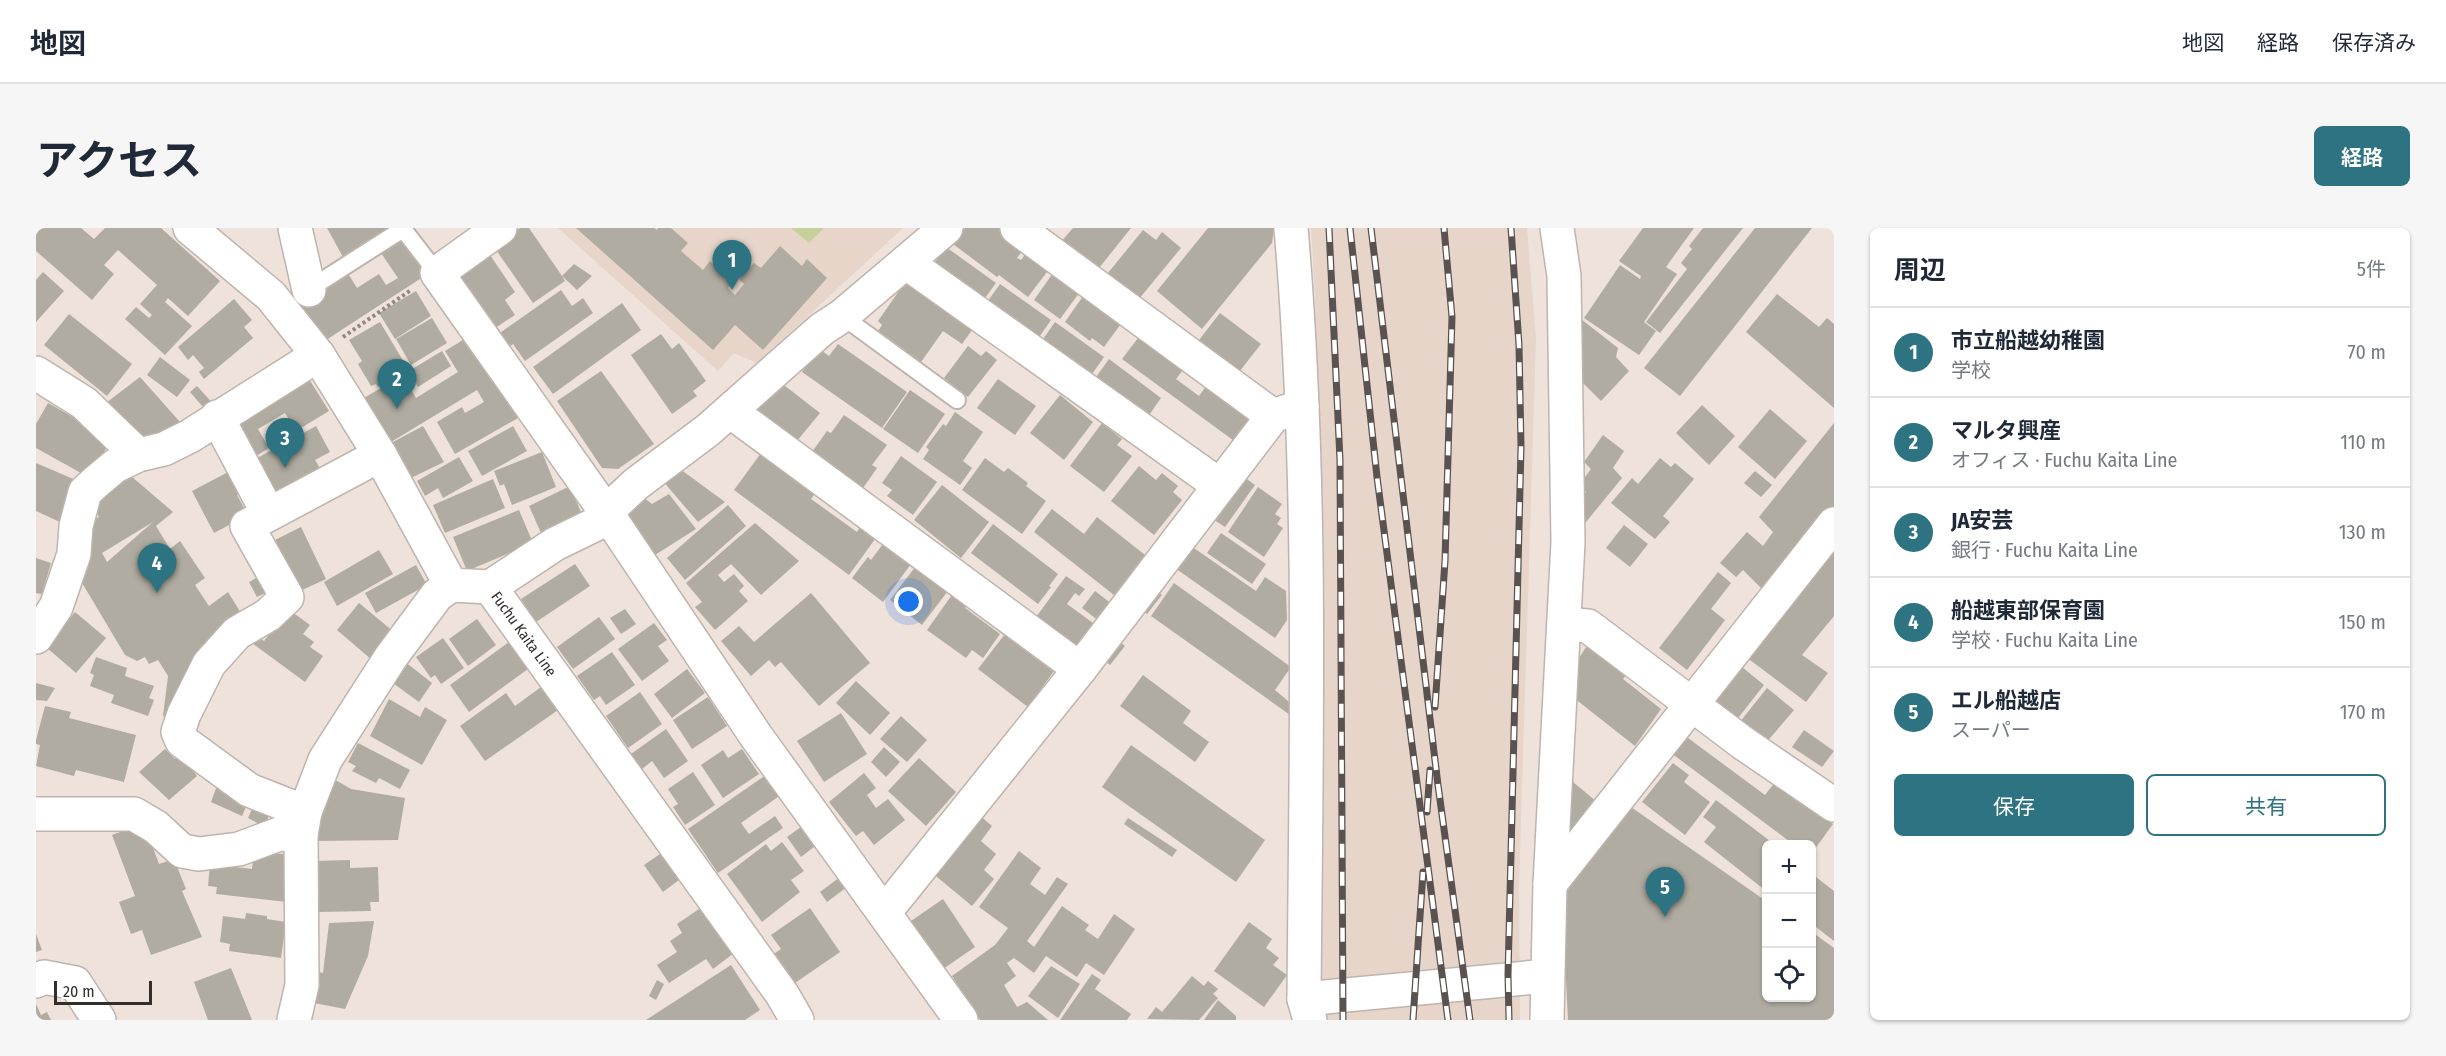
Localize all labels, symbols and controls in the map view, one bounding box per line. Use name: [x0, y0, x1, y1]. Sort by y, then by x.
text: 地図: [30, 27, 86, 60]
text: 地図: [2182, 30, 2224, 56]
text: 経路: [2257, 30, 2299, 56]
text: 保存済み: [2332, 30, 2416, 56]
button: 経路: [2314, 126, 2410, 186]
text: アクセス: [36, 136, 202, 186]
pin: 1: [712, 241, 752, 290]
text: 周辺: [1894, 255, 1946, 286]
text: 5件: [2357, 257, 2386, 281]
text: 市立船越幼稚園: [1951, 327, 2105, 354]
text: 1: [1909, 340, 1918, 364]
text: 70 m: [2348, 340, 2386, 364]
text: 学校: [1951, 358, 1991, 382]
pin: 2: [378, 360, 416, 409]
text: マルタ興産: [1951, 417, 2061, 444]
pin: 3: [266, 418, 304, 468]
text: 2: [1909, 430, 1918, 454]
text: 110 m: [2340, 430, 2386, 454]
text: オフィス · Fuchu Kaita Line: [1951, 448, 2177, 472]
text: JA安芸: [1951, 507, 2013, 534]
text: 3: [1909, 520, 1918, 544]
text: 130 m: [2339, 520, 2386, 544]
text: 銀行 · Fuchu Kaita Line: [1951, 538, 2138, 562]
pin: 4: [138, 544, 176, 593]
your location: [894, 587, 923, 616]
street label: Fuchu Kaita Line: [487, 588, 560, 680]
text: 船越東部保育園: [1951, 597, 2105, 624]
text: 4: [1908, 610, 1919, 634]
text: 150 m: [2339, 610, 2386, 634]
text: 学校 · Fuchu Kaita Line: [1951, 628, 2138, 652]
text: エル船越店: [1951, 687, 2061, 714]
text: 5: [1909, 700, 1918, 724]
text: 170 m: [2340, 700, 2386, 724]
text: スーパー: [1951, 718, 2031, 742]
button: 保存: [1894, 774, 2134, 836]
button: 共有: [2146, 774, 2386, 836]
map controls: [1762, 840, 1816, 1002]
button: +: [1762, 840, 1816, 894]
pin: 5: [1646, 868, 1684, 917]
button: −: [1762, 894, 1816, 948]
button: locate: [1762, 948, 1816, 1002]
scale bar: [54, 978, 152, 1006]
text: 20 m: [63, 982, 94, 1001]

